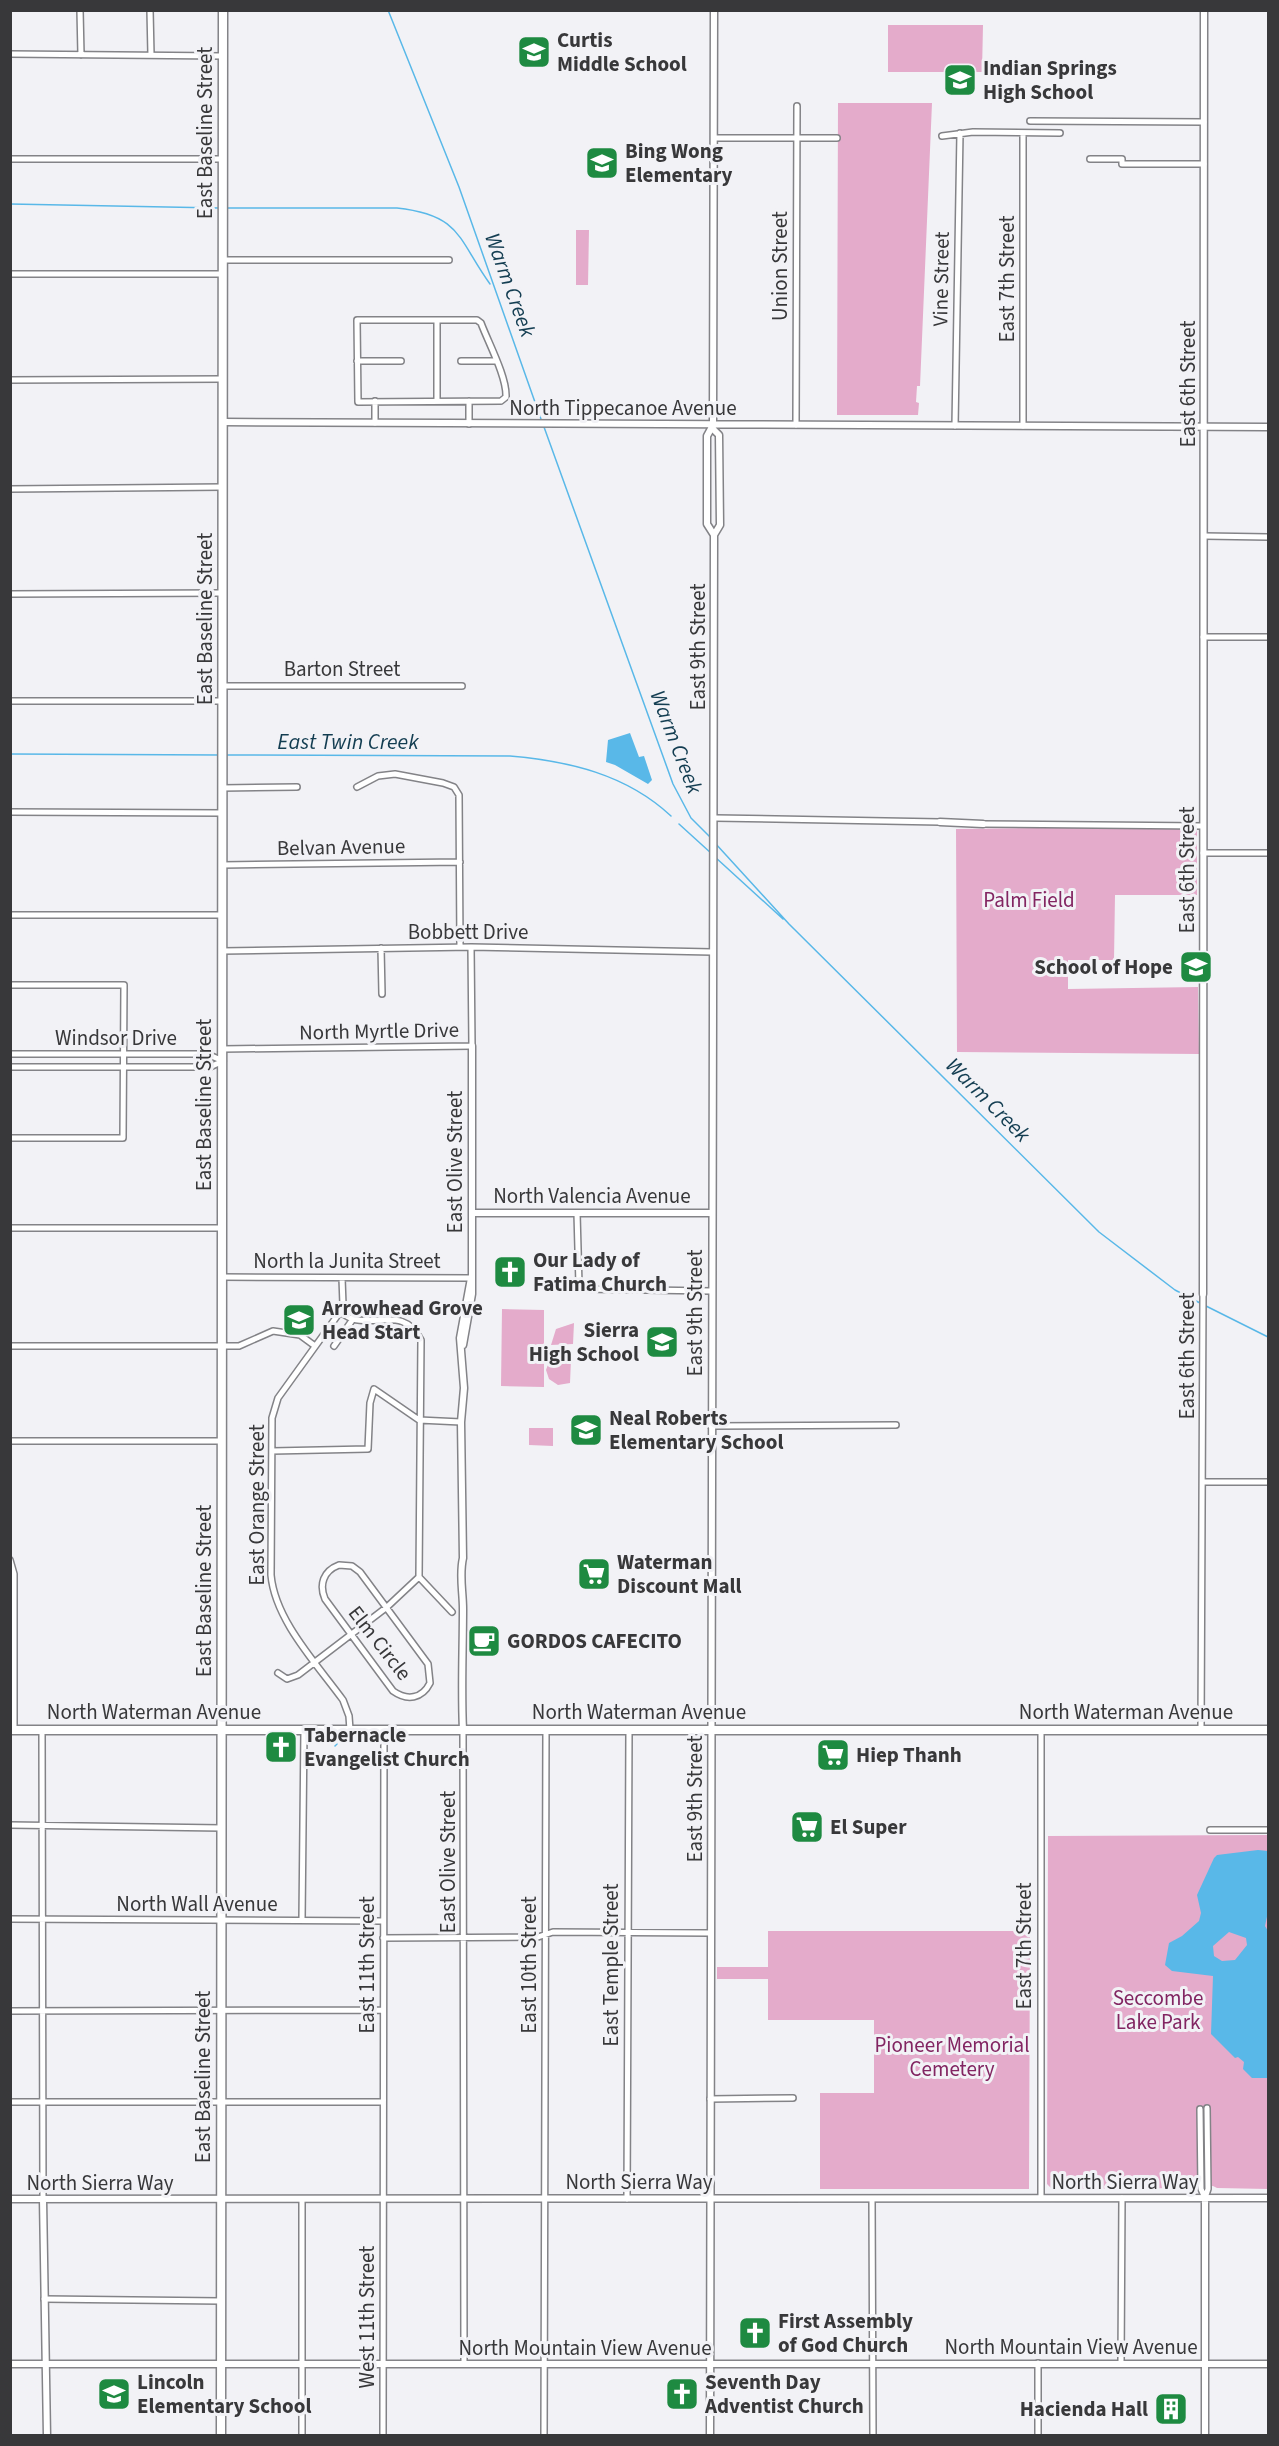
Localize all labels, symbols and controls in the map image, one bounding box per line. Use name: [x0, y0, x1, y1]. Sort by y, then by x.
place label: Curtis Middle School: [557, 25, 687, 79]
school or university icon: Curtis Middle School: [516, 34, 552, 70]
street label: East Baseline Street: [190, 47, 220, 219]
place label: Indian Springs High School: [983, 53, 1117, 107]
school or university icon: Indian Springs High School: [942, 62, 978, 98]
place label: Bing Wong Elementary: [625, 136, 732, 190]
school or university icon: Bing Wong Elementary: [584, 145, 620, 181]
street label: Union Street: [765, 211, 795, 321]
street label: East 7th Street: [992, 215, 1022, 343]
water label: Warm Creek: [476, 228, 544, 342]
street label: Vine Street: [925, 231, 957, 327]
street label: East 6th Street: [1173, 320, 1203, 448]
street label: North Tippecanoe Avenue: [509, 393, 737, 423]
street label: East Baseline Street: [190, 533, 220, 705]
street label: East 9th Street: [683, 583, 713, 711]
street label: Barton Street: [284, 654, 400, 684]
water label: Warm Creek: [642, 685, 711, 799]
water label: East Twin Creek: [277, 726, 419, 758]
street label: East 6th Street: [1172, 806, 1202, 934]
street label: Belvan Avenue: [276, 831, 406, 863]
park label: Palm Field: [983, 885, 1075, 915]
street label: Bobbett Drive: [408, 917, 528, 947]
school or university icon: School of Hope: [1178, 949, 1214, 985]
place label: School of Hope: [1034, 952, 1173, 982]
street label: North Myrtle Drive: [299, 1015, 459, 1047]
street label: East Baseline Street: [189, 1019, 219, 1191]
street label: Windsor Drive: [55, 1023, 177, 1053]
water label: Warm Creek: [938, 1050, 1038, 1150]
street label: East Olive Street: [440, 1091, 470, 1233]
street label: North Valencia Avenue: [493, 1181, 691, 1211]
place label: Our Lady of Fatima Church: [533, 1245, 667, 1299]
street label: North la Junita Street: [253, 1246, 441, 1276]
street label: East 9th Street: [680, 1249, 710, 1377]
church icon: Our Lady of Fatima Church: [492, 1254, 528, 1290]
street label: East 6th Street: [1172, 1292, 1202, 1420]
place label: Arrowhead Grove Head Start: [321, 1293, 483, 1347]
school or university icon: Arrowhead Grove Head Start: [281, 1302, 317, 1338]
place label: Sierra High School: [529, 1315, 639, 1369]
school or university icon: Sierra High School: [644, 1324, 680, 1360]
place label: Neal Roberts Elementary School: [609, 1403, 783, 1457]
school or university icon: Neal Roberts Elementary School: [568, 1412, 604, 1448]
street label: East Orange Street: [242, 1424, 272, 1586]
street label: East Baseline Street: [189, 1505, 219, 1677]
place label: Waterman Discount Mall: [617, 1547, 742, 1601]
supermarket icon: Waterman Discount Mall: [576, 1556, 612, 1592]
street label: Elm Circle: [341, 1599, 419, 1687]
cafe icon: GORDOS CAFECITO: [466, 1623, 502, 1659]
place label: GORDOS CAFECITO: [507, 1626, 682, 1656]
street label: North Waterman Avenue: [47, 1697, 261, 1727]
street label: North Waterman Avenue: [532, 1697, 746, 1727]
street label: North Waterman Avenue: [1019, 1697, 1233, 1727]
place label: Tabernacle Evangelist Church: [304, 1720, 470, 1774]
church icon: Tabernacle Evangelist Church: [263, 1729, 299, 1765]
street label: East 9th Street: [680, 1735, 710, 1863]
supermarket icon: Hiep Thanh: [815, 1737, 851, 1773]
place label: Hiep Thanh: [856, 1740, 962, 1770]
street label: East Olive Street: [433, 1791, 463, 1933]
supermarket icon: El Super: [789, 1809, 825, 1845]
place label: El Super: [830, 1812, 907, 1842]
street label: East 7th Street: [1009, 1882, 1039, 2010]
street label: East Temple Street: [596, 1883, 626, 2047]
street label: North Wall Avenue: [116, 1889, 278, 1919]
street label: East 11th Street: [352, 1896, 382, 2034]
street label: East 10th Street: [514, 1896, 544, 2034]
park label: Seccombe Lake Park: [1113, 1983, 1203, 2037]
street label: East Baseline Street: [188, 1991, 218, 2163]
park label: Pioneer Memorial Cemetery: [874, 2030, 1030, 2084]
street label: North Sierra Way: [565, 2167, 713, 2197]
street label: North Sierra Way: [1051, 2167, 1199, 2197]
street label: North Sierra Way: [26, 2168, 174, 2198]
street label: West 11th Street: [352, 2246, 382, 2388]
place label: First Assembly of God Church: [778, 2306, 913, 2360]
church icon: First Assembly of God Church: [737, 2315, 773, 2351]
street label: North Mountain View Avenue: [944, 2332, 1198, 2362]
street label: North Mountain View Avenue: [458, 2333, 712, 2363]
place label: Lincoln Elementary School: [137, 2367, 311, 2421]
place label: Seventh Day Adventist Church: [704, 2367, 864, 2421]
school or university icon: Lincoln Elementary School: [96, 2376, 132, 2412]
church icon: Seventh Day Adventist Church: [664, 2376, 700, 2412]
building icon: Hacienda Hall: [1153, 2391, 1189, 2427]
place label: Hacienda Hall: [1020, 2394, 1148, 2424]

